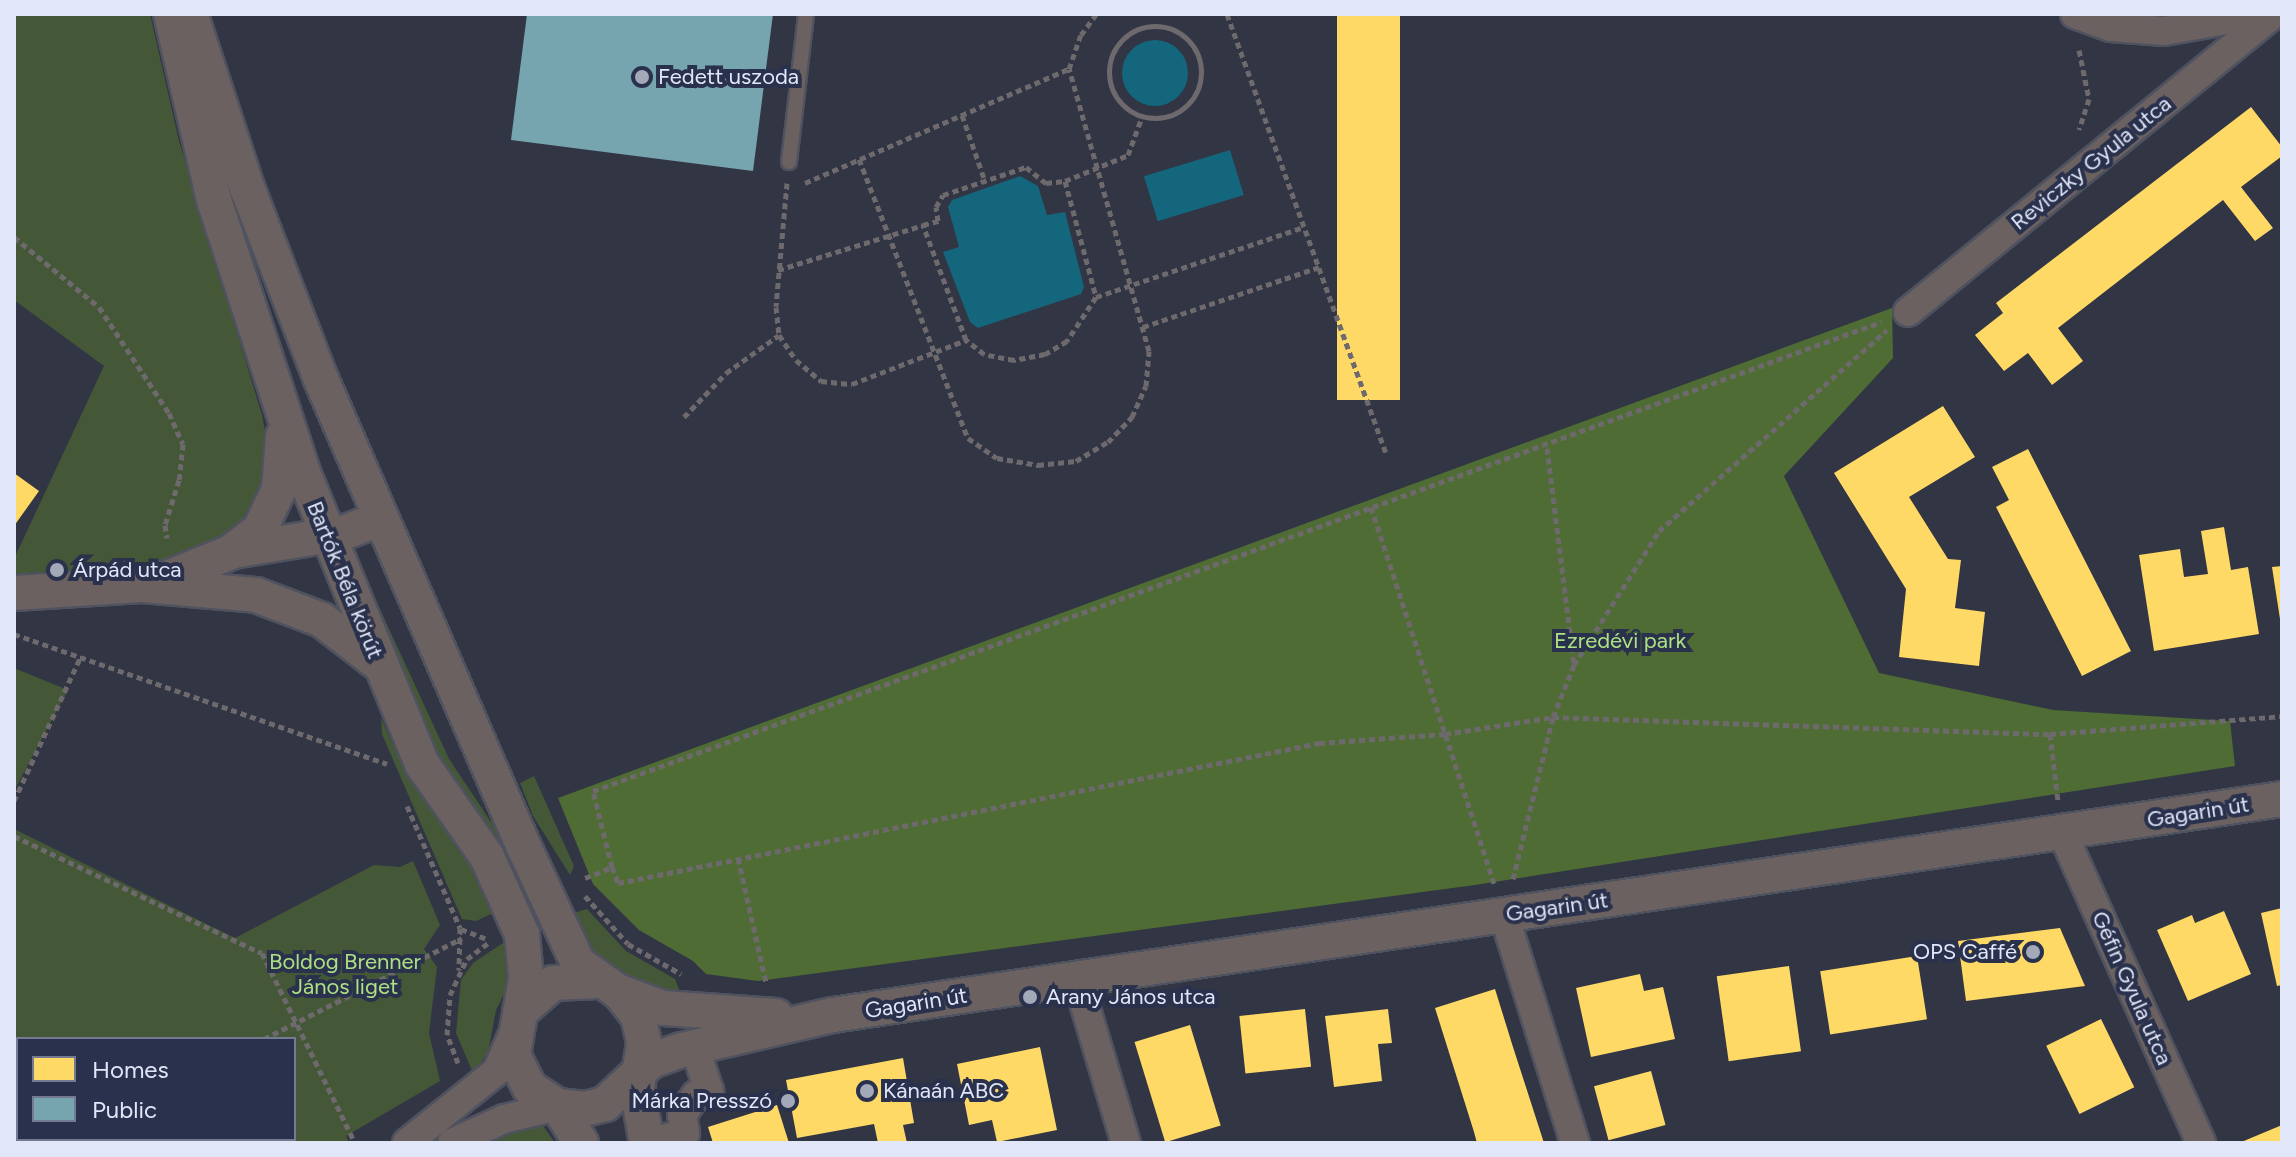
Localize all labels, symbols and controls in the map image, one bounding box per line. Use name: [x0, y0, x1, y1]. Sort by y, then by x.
place label: Fedett uszoda: [658, 64, 799, 90]
marker: Fedett uszoda: [633, 68, 651, 86]
street label: Reviczky Gyula utca: [2006, 90, 2176, 236]
street label: Bartók Béla körút: [301, 497, 389, 663]
place label: Árpád utca: [73, 557, 182, 583]
marker: Árpád utca: [48, 561, 66, 579]
park label: Ezredévi park: [1554, 628, 1686, 654]
street label: Gagarin út: [2145, 791, 2251, 833]
street label: Gagarin út: [1504, 887, 1610, 927]
street label: Géfin Gyula utca: [2086, 907, 2178, 1069]
place label: OPS Caffé: [1913, 939, 2017, 965]
marker: OPS Caffé: [2024, 943, 2042, 961]
park label: Boldog Brenner János liget: [269, 948, 421, 1000]
street label: Gagarin út: [863, 982, 969, 1024]
place label: Arany János utca: [1046, 984, 1216, 1010]
marker: Arany János utca: [1021, 988, 1039, 1006]
legend: [16, 1037, 296, 1141]
text: Homes: [92, 1055, 169, 1084]
place label: Kánaán ABC: [883, 1078, 1004, 1104]
marker: Kánaán ABC: [858, 1082, 876, 1100]
place label: Márka Presszó: [632, 1088, 772, 1114]
marker: Márka Presszó: [779, 1092, 797, 1110]
text: Public: [92, 1095, 157, 1124]

